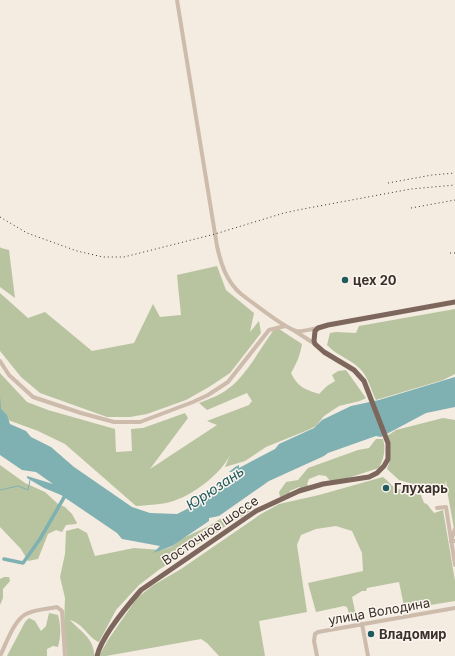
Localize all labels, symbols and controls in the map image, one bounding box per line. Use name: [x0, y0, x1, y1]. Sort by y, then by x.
place label: цех 20: [353, 272, 397, 288]
marker: цех 20: [340, 275, 350, 285]
water label: Юрюзань: [183, 462, 247, 513]
place label: Глухарь: [394, 480, 448, 496]
marker: Глухарь: [381, 483, 391, 493]
street label: Восточное шоссе: [159, 492, 261, 568]
street label: улица Володина: [327, 594, 431, 628]
place label: Владомир: [379, 626, 447, 642]
marker: Владомир: [366, 629, 376, 639]

